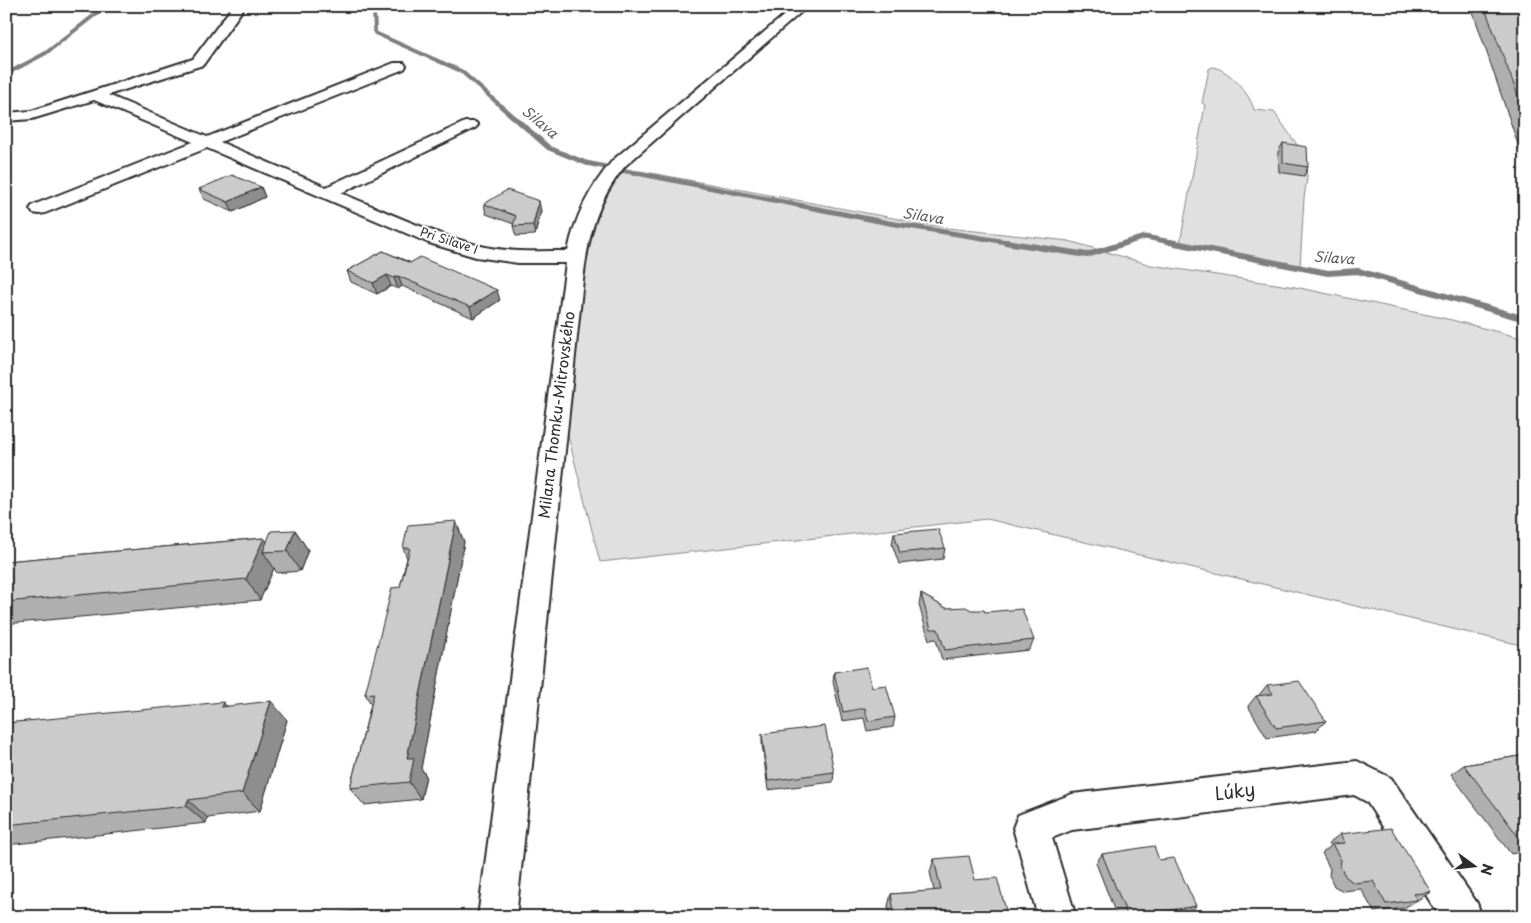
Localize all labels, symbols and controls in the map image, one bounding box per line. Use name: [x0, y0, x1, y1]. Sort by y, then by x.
water label: Silava: [518, 100, 564, 144]
water label: Silava: [901, 202, 946, 229]
street label: Pri Siľave I: [418, 222, 481, 258]
water label: Silava: [1313, 246, 1356, 269]
street label: Milana Thomku-Mitrovského: [531, 310, 580, 520]
street label: Lúky: [1213, 775, 1257, 806]
north arrow: [1448, 840, 1498, 890]
text: N: [1475, 861, 1499, 878]

